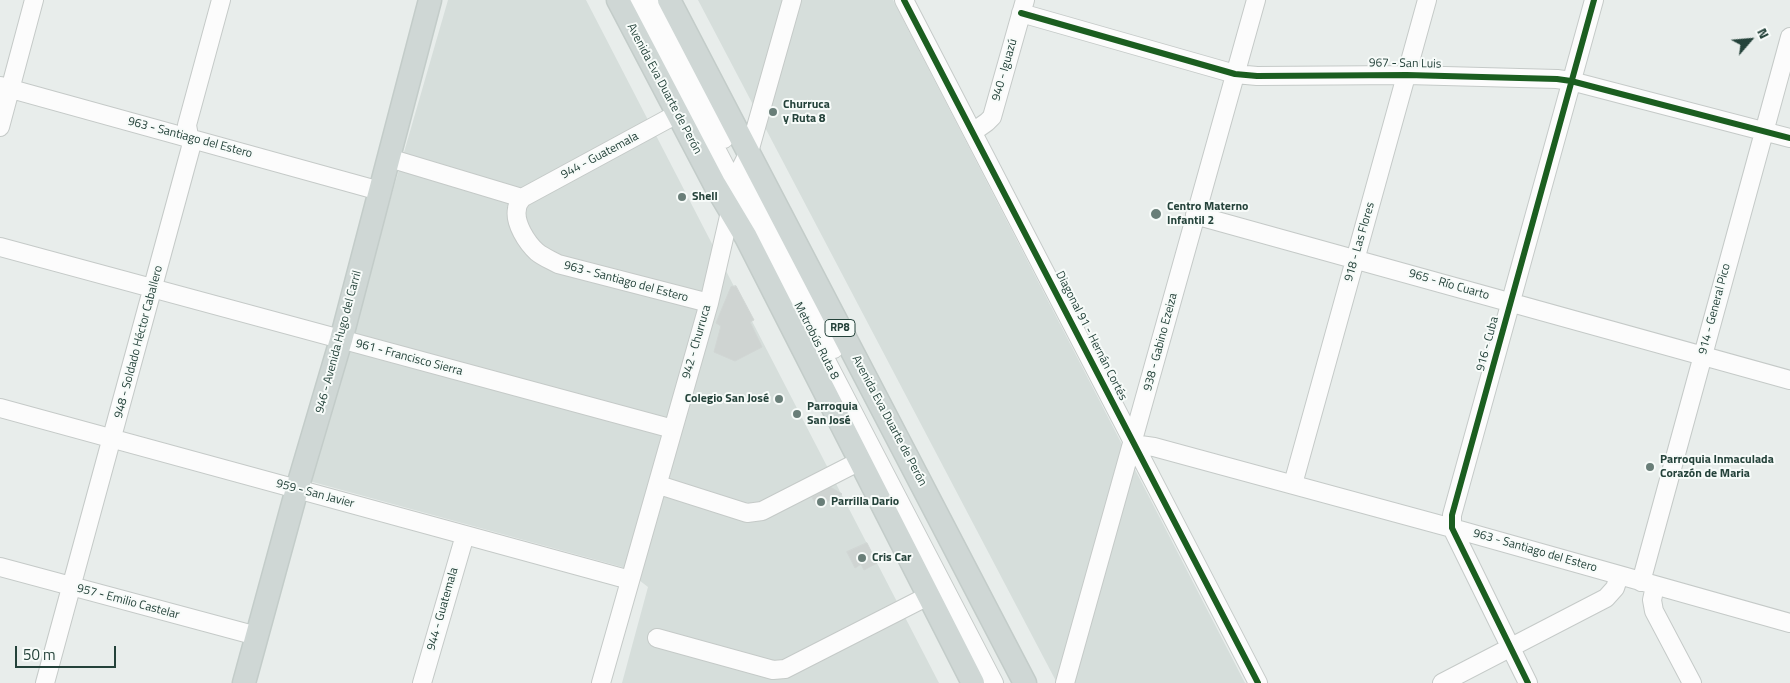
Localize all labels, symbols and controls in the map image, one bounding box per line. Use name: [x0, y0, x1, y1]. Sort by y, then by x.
north arrow: [1725, 15, 1775, 65]
street label: Avenida Eva Duarte de Perón: [623, 21, 705, 157]
text: N: [1752, 24, 1775, 42]
street label: 940 - Iguazú: [989, 37, 1021, 103]
street label: 967 - San Luis: [1369, 56, 1441, 72]
place label: Churruca y Ruta 8: [783, 98, 830, 126]
marker: Churruca y Ruta 8: [767, 106, 779, 118]
street label: 963 - Santiago del Estero: [126, 114, 254, 162]
street label: 944 - Guatemala: [559, 130, 641, 182]
place label: Shell: [692, 190, 718, 204]
marker: Shell: [676, 191, 688, 203]
place label: Centro Materno Infantil 2: [1167, 200, 1248, 228]
street label: 918 - Las Flores: [1342, 201, 1378, 283]
marker: Centro Materno Infantil 2: [1149, 207, 1163, 221]
street label: 963 - Santiago del Estero: [562, 258, 690, 306]
street label: 914 - General Pico: [1696, 262, 1734, 356]
street label: 948 - Soldado Héctor Caballero: [112, 264, 166, 420]
street label: 965 - Río Cuarto: [1407, 267, 1491, 303]
street label: 946 - Avenida Hugo del Carril: [313, 269, 365, 415]
street label: Diagonal 91 - Hernán Cortés: [1052, 269, 1130, 403]
street label: 938 - Gabino Ezeiza: [1141, 292, 1181, 392]
street label: Metrobús Ruta 8: [790, 300, 842, 382]
street label: 942 - Churruca: [680, 304, 714, 380]
street label: 916 - Cuba: [1474, 315, 1502, 373]
road number: RP8: [825, 319, 855, 336]
street label: 961 - Francisco Sierra: [354, 337, 464, 379]
street label: Avenida Eva Duarte de Perón: [848, 353, 930, 489]
place label: Colegio San José: [685, 392, 769, 406]
marker: Colegio San José: [773, 393, 785, 405]
place label: Parroquia San José: [807, 400, 858, 428]
marker: Parroquia San José: [791, 408, 803, 420]
place label: Parroquia Inmaculada Corazón de Maria: [1660, 453, 1774, 481]
marker: Parroquia Inmaculada Corazón de Maria: [1644, 461, 1656, 473]
street label: 959 - San Javier: [274, 477, 356, 511]
place label: Parrilla Dario: [831, 495, 899, 509]
marker: Parrilla Dario: [815, 496, 827, 508]
street label: 963 - Santiago del Estero: [1471, 526, 1599, 576]
place label: Cris Car: [872, 551, 911, 565]
marker: Cris Car: [856, 552, 868, 564]
street label: 944 - Guatemala: [424, 566, 462, 652]
street label: 957 - Emilio Castelar: [75, 581, 181, 623]
scale bar: [18, 636, 119, 668]
text: 50 m: [23, 643, 56, 666]

